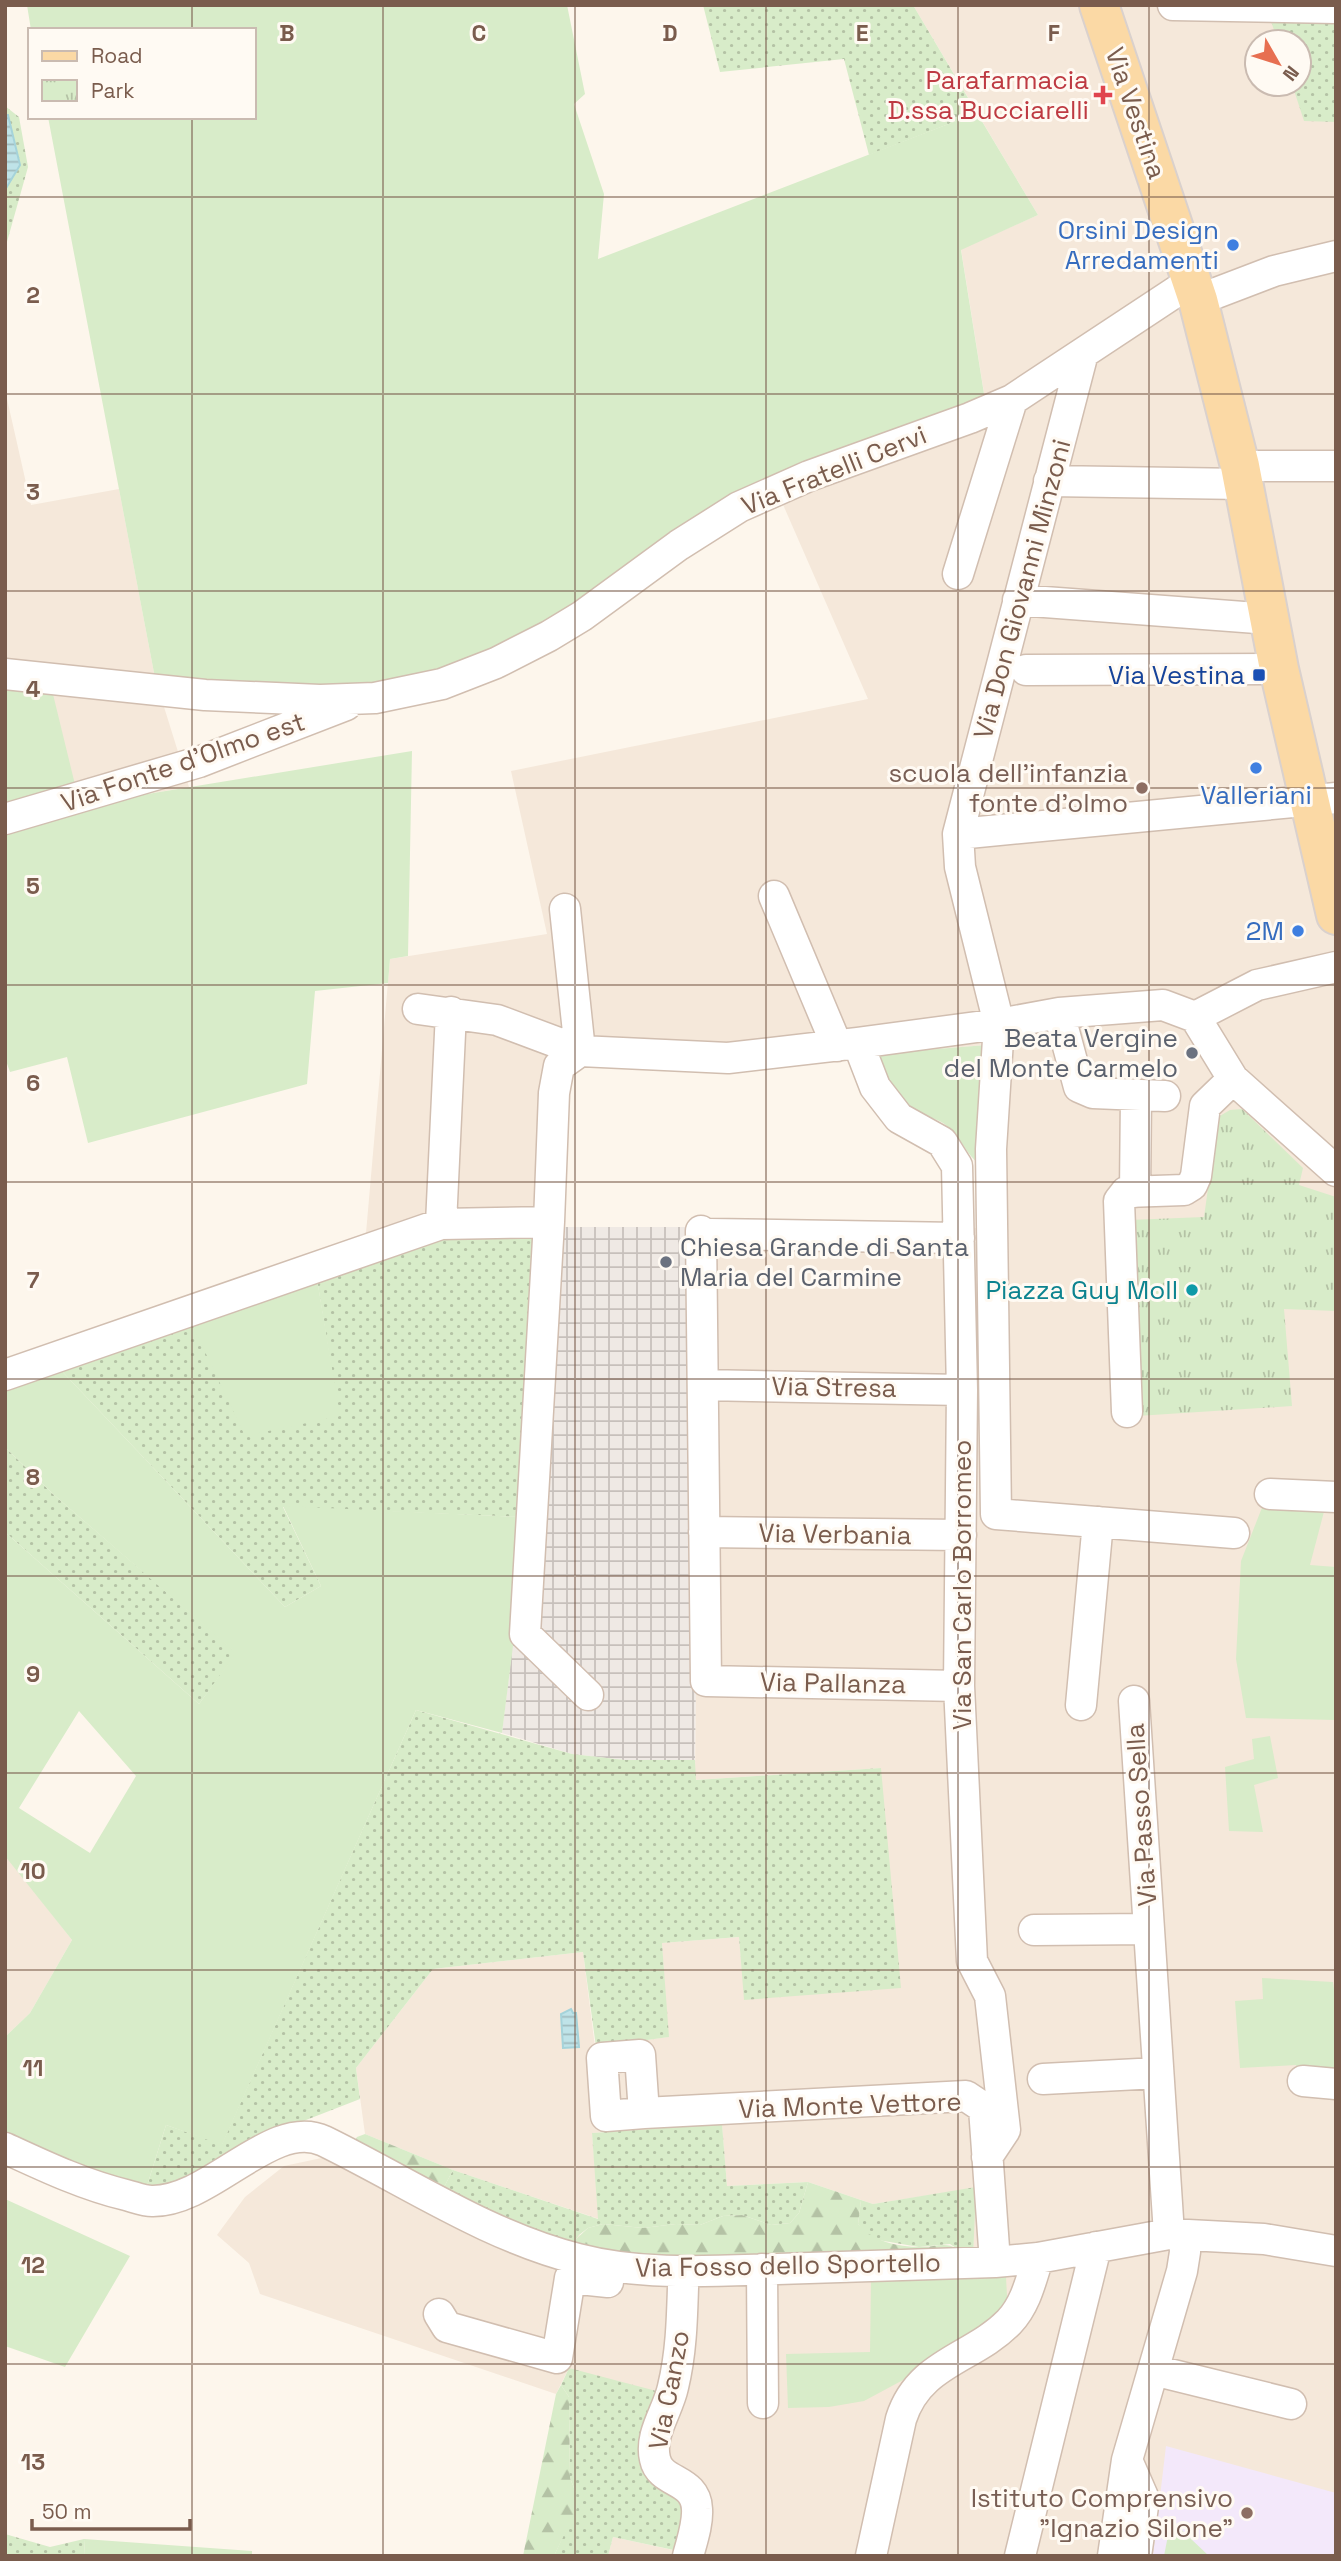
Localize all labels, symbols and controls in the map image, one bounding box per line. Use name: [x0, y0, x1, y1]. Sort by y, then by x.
text: B: [279, 18, 295, 48]
text: C: [472, 18, 486, 48]
text: D: [662, 18, 678, 48]
text: E: [856, 18, 868, 48]
text: F: [1048, 18, 1060, 48]
legend: [28, 28, 256, 119]
north arrow: [1243, 28, 1313, 98]
text: Road: [91, 42, 143, 69]
street label: Via Vestina: [1098, 43, 1174, 183]
text: N: [1277, 61, 1305, 86]
place label: Parafarmacia D.ssa Bucciarelli: [887, 63, 1089, 127]
text: Park: [91, 77, 135, 104]
marker: Parafarmacia D.ssa Bucciarelli: [1095, 87, 1111, 103]
place label: Orsini Design Arredamenti: [1058, 213, 1219, 277]
marker: Orsini Design Arredamenti: [1225, 237, 1241, 253]
text: 2: [26, 280, 40, 310]
street label: Via Fratelli Cervi: [736, 417, 932, 523]
street label: Via Don Giovanni Minzoni: [966, 435, 1078, 743]
text: 3: [26, 477, 40, 507]
place label: Via Vestina: [1108, 658, 1245, 692]
marker: Via Vestina: [1251, 667, 1267, 683]
text: 4: [26, 674, 41, 704]
street label: Via Fonte d'Olmo est: [56, 704, 310, 820]
place label: scuola dell'infanzia fonte d'olmo: [888, 756, 1128, 820]
marker: Valleriani: [1248, 760, 1264, 776]
place label: Valleriani: [1200, 778, 1312, 812]
marker: scuola dell'infanzia fonte d'olmo: [1134, 780, 1150, 796]
text: 5: [26, 871, 40, 901]
place label: 2M: [1246, 914, 1284, 948]
marker: 2M: [1290, 923, 1306, 939]
place label: Beata Vergine del Monte Carmelo: [943, 1021, 1178, 1085]
marker: Beata Vergine del Monte Carmelo: [1184, 1045, 1200, 1061]
text: 6: [26, 1068, 40, 1098]
place label: Chiesa Grande di Santa Maria del Carmine: [680, 1230, 969, 1294]
marker: Chiesa Grande di Santa Maria del Carmine: [658, 1254, 674, 1270]
text: 7: [27, 1265, 40, 1295]
place label: Piazza Guy Moll: [985, 1273, 1178, 1307]
marker: Piazza Guy Moll: [1184, 1282, 1200, 1298]
street label: Via Stresa: [771, 1369, 897, 1405]
street label: Via San Carlo Borromeo: [945, 1440, 979, 1730]
text: 8: [26, 1462, 40, 1492]
street label: Via Verbania: [758, 1516, 912, 1552]
text: 9: [26, 1659, 40, 1689]
street label: Via Pallanza: [759, 1665, 907, 1701]
street label: Via Passo Sella: [1118, 1722, 1164, 1908]
text: 10: [20, 1856, 46, 1886]
text: 11: [23, 2053, 43, 2083]
street label: Via Monte Vettore: [738, 2084, 962, 2126]
street label: Via Fosso dello Sportello: [635, 2245, 941, 2285]
text: 12: [21, 2250, 45, 2280]
street label: Via Canzo: [641, 2327, 697, 2453]
text: 13: [21, 2447, 45, 2477]
place label: Istituto Comprensivo "Ignazio Silone": [971, 2481, 1233, 2545]
scale bar: [32, 2488, 189, 2532]
text: 50 m: [42, 2498, 92, 2525]
marker: Istituto Comprensivo "Ignazio Silone": [1239, 2505, 1255, 2521]

